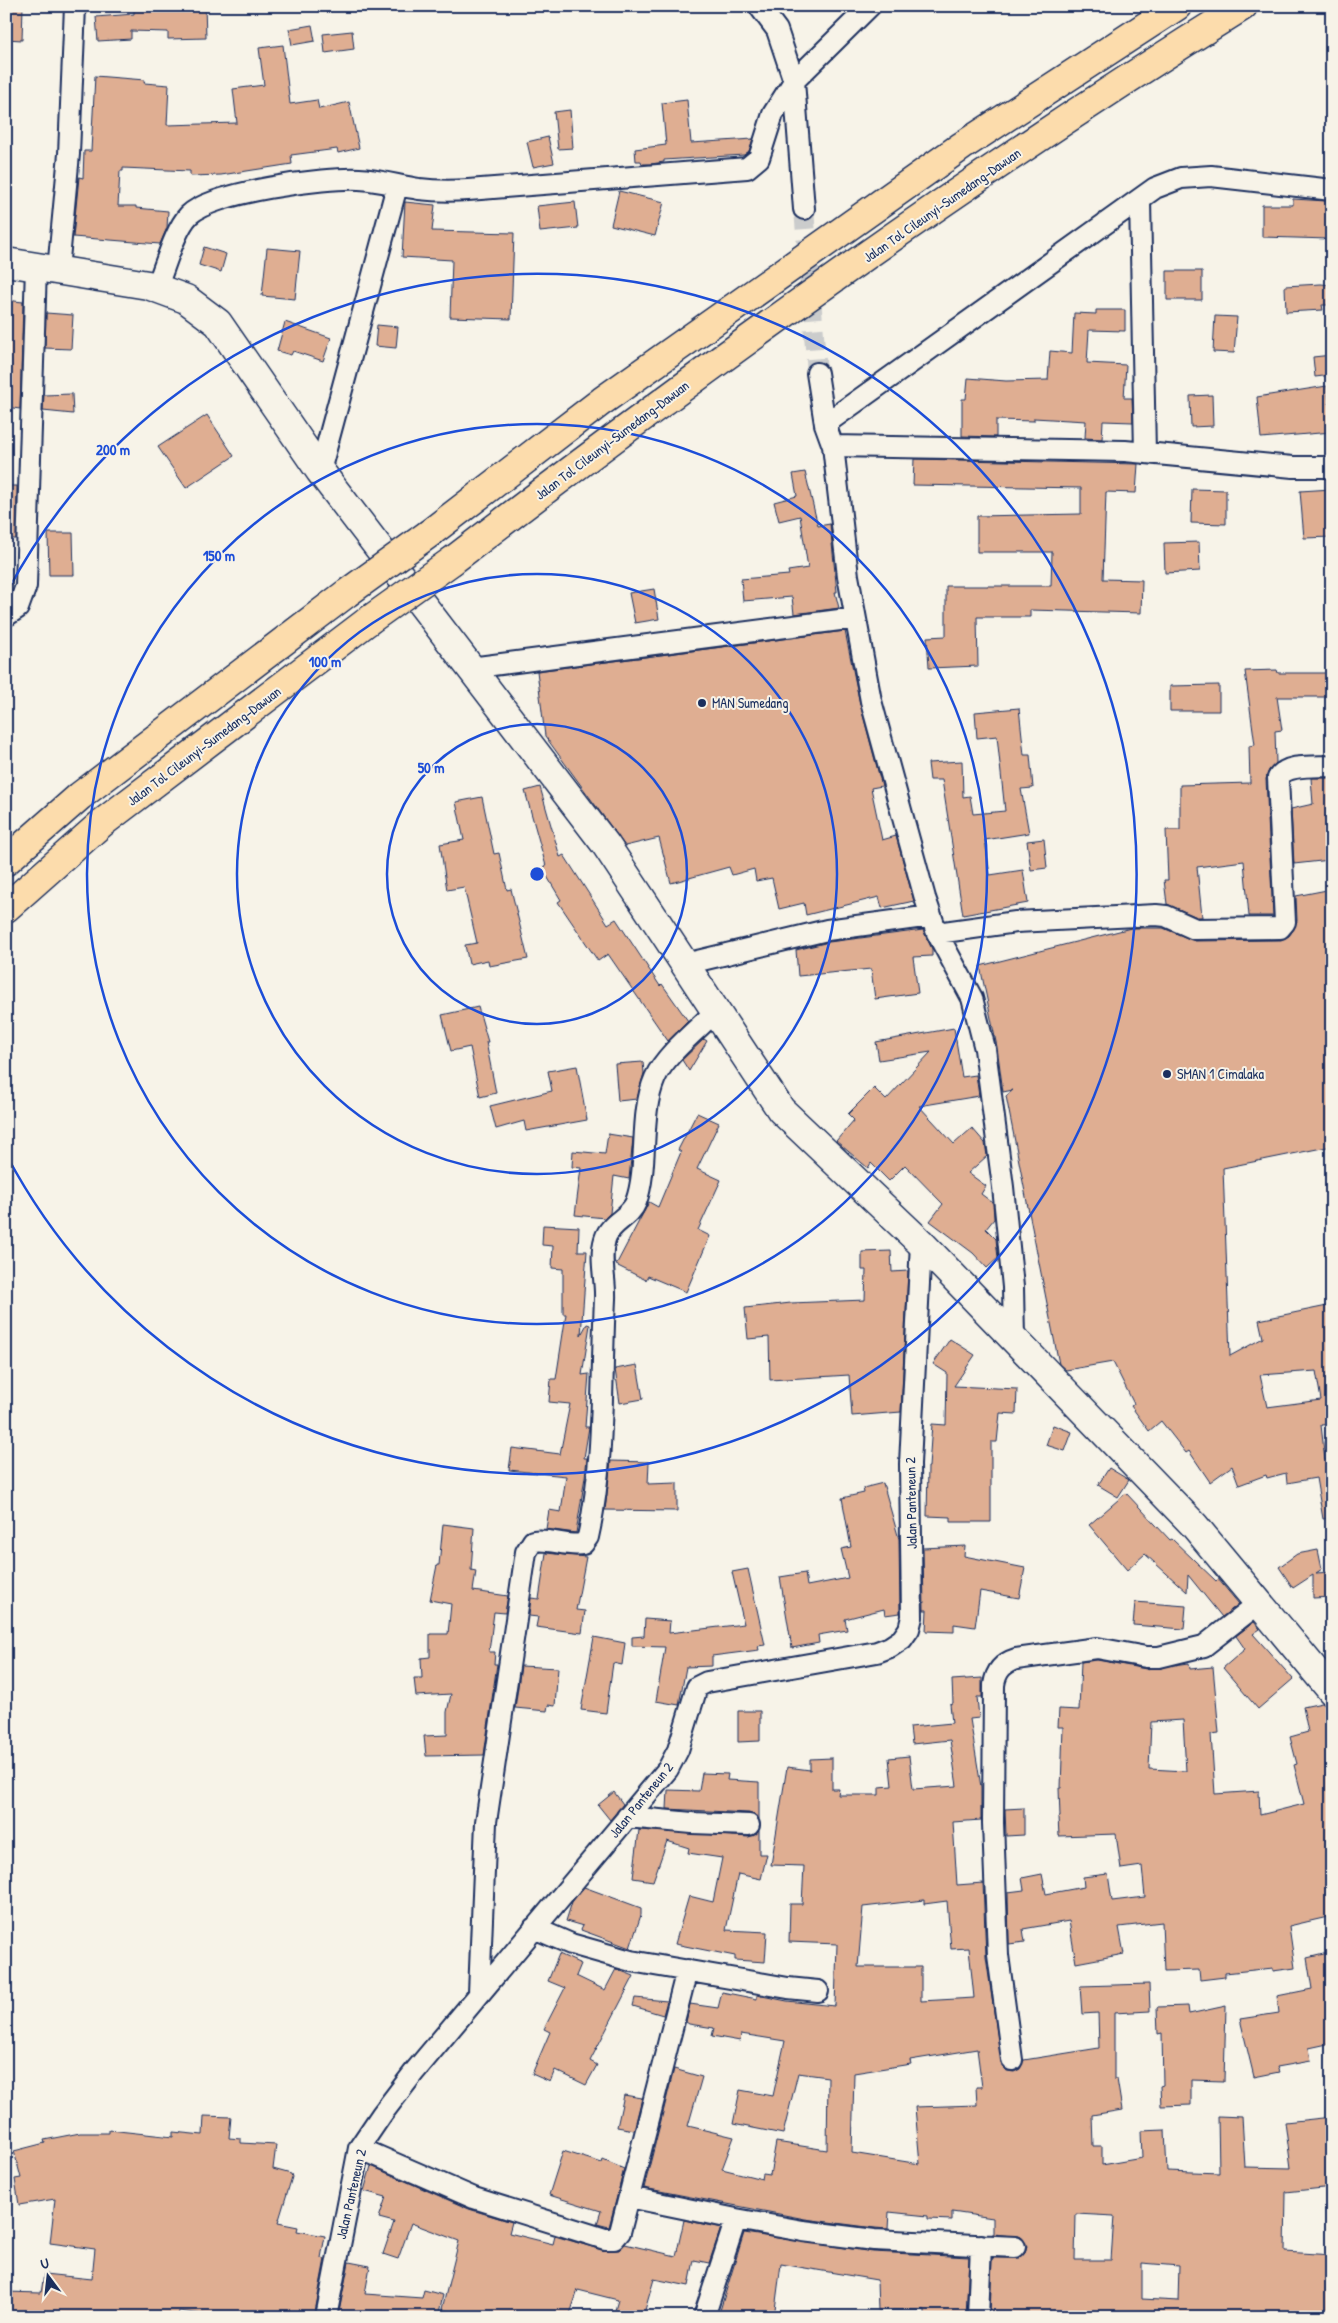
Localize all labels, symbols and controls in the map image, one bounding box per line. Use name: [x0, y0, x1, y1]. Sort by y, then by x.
street label: Jalan Tol Cileunyi–Sumedang–Dawuan: [859, 143, 1025, 267]
street label: Jalan Tol Cileunyi–Sumedang–Dawuan: [531, 375, 693, 505]
text: 200 m: [96, 439, 130, 460]
text: 150 m: [203, 545, 235, 566]
text: 100 m: [309, 651, 341, 672]
street label: Jalan Tol Cileunyi–Sumedang–Dawuan: [123, 681, 285, 811]
place label: MAN Sumedang: [712, 693, 788, 713]
marker: MAN Sumedang: [696, 697, 708, 709]
text: 50 m: [418, 757, 444, 778]
centre of rings: [528, 865, 546, 883]
place label: SMAN 1 Cimalaka: [1177, 1064, 1264, 1083]
marker: SMAN 1 Cimalaka: [1161, 1068, 1173, 1080]
street label: Jalan Panteneun 2: [900, 1456, 921, 1549]
street label: Jalan Panteneun 2: [604, 1758, 677, 1841]
street label: Jalan Panteneun 2: [331, 2147, 370, 2241]
north arrow: [22, 2250, 72, 2300]
text: U: [38, 2253, 51, 2273]

